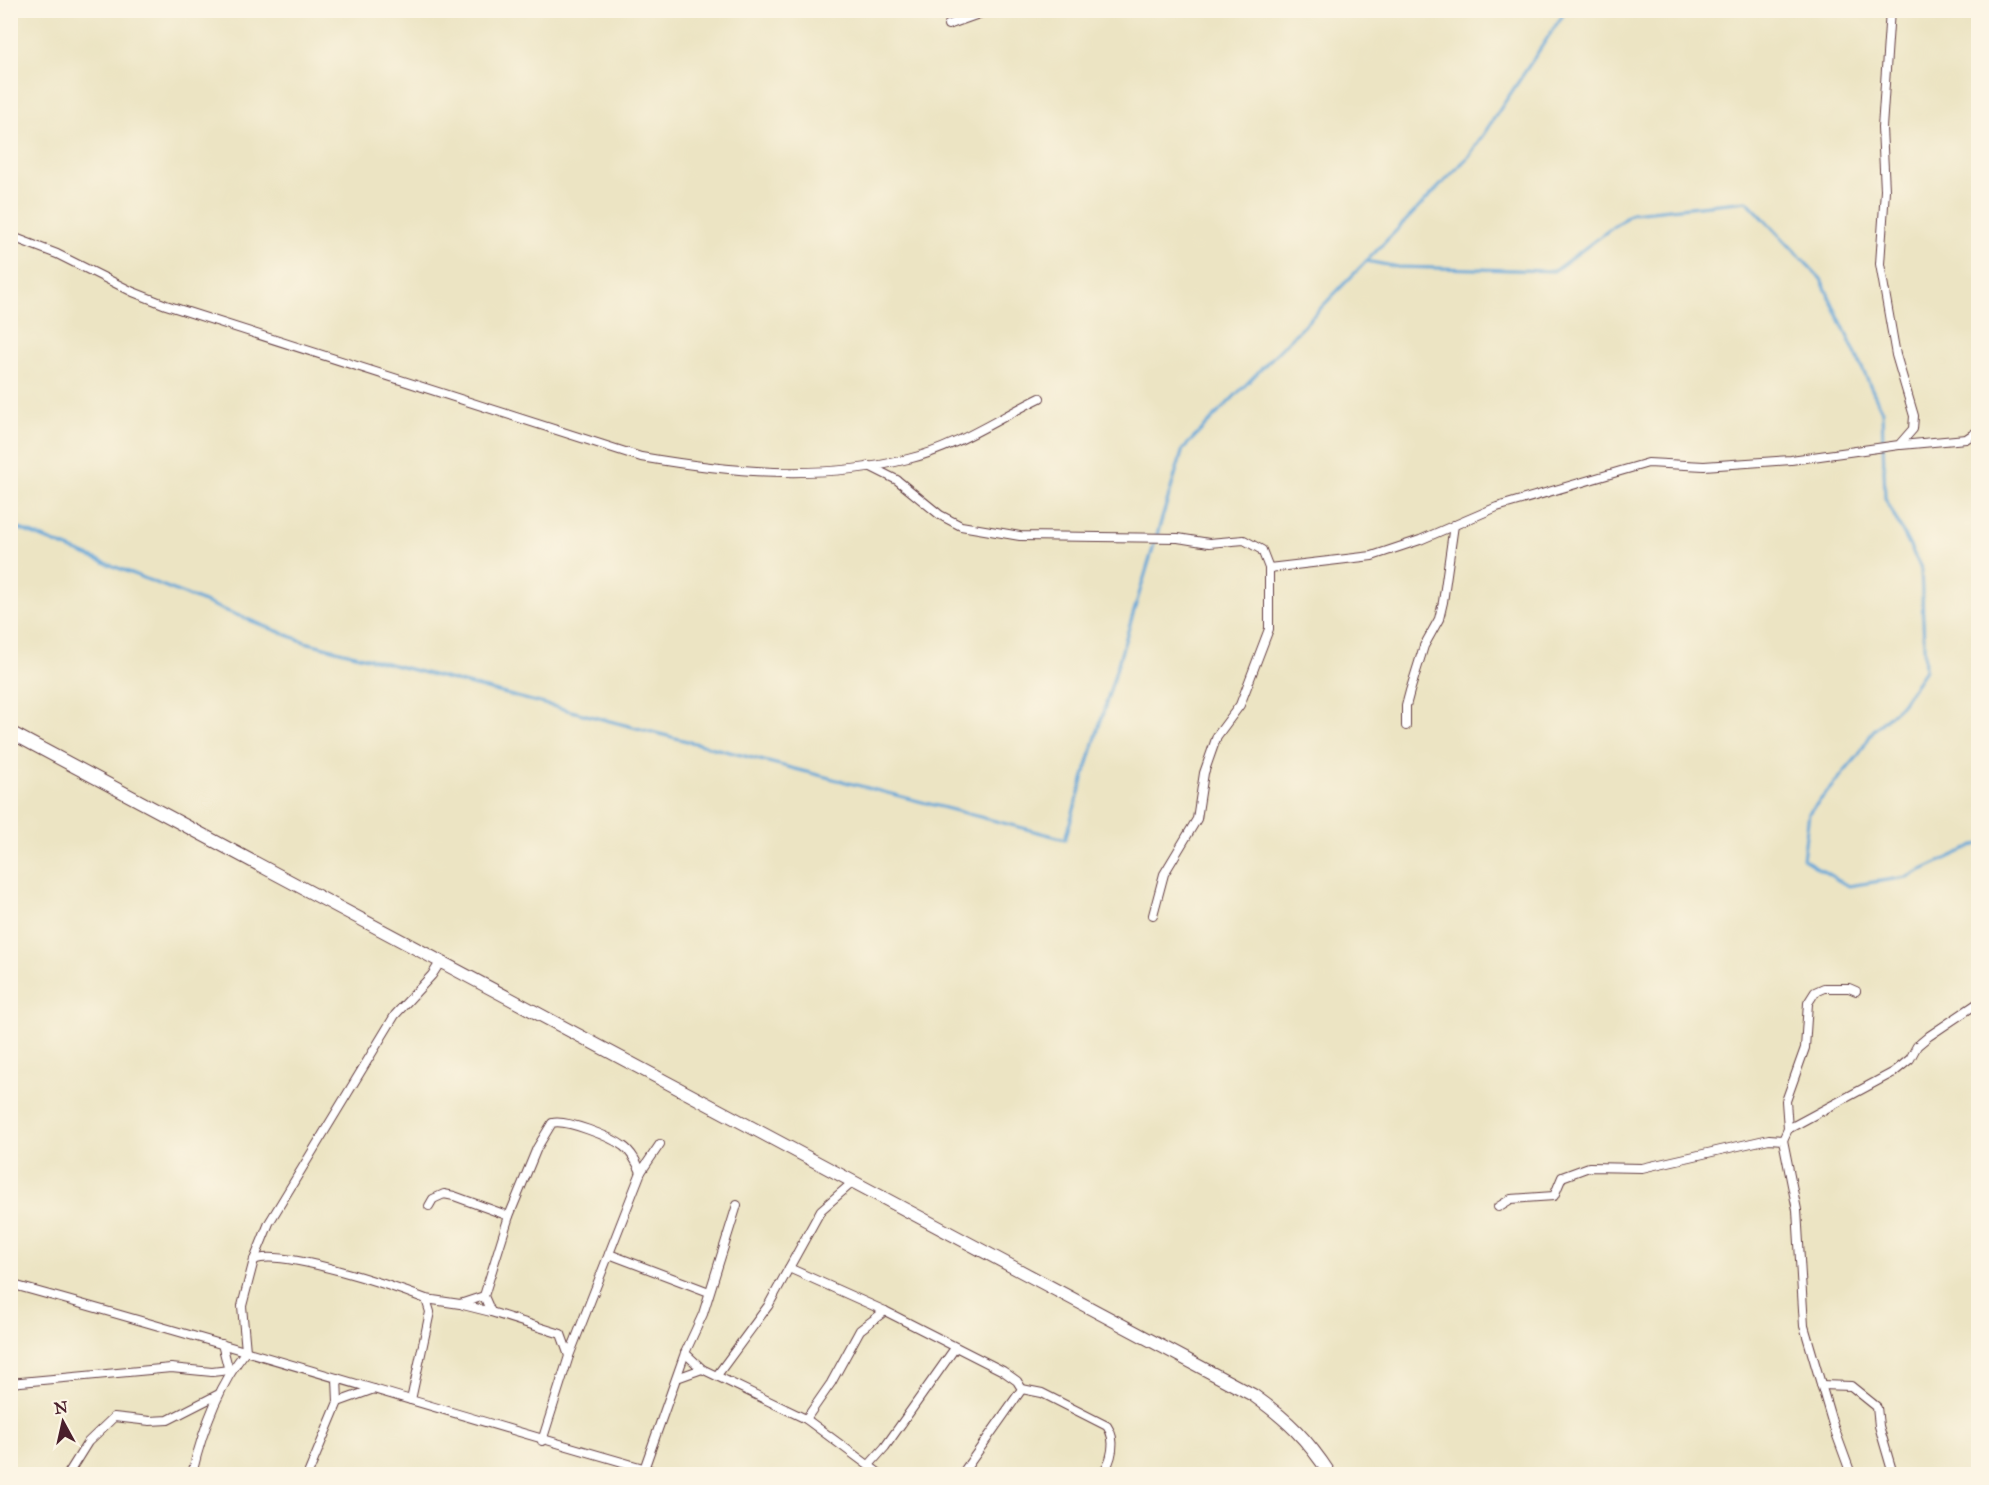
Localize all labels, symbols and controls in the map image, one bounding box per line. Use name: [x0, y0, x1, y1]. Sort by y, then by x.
north arrow: [33, 1392, 93, 1452]
text: N: [53, 1397, 69, 1418]

